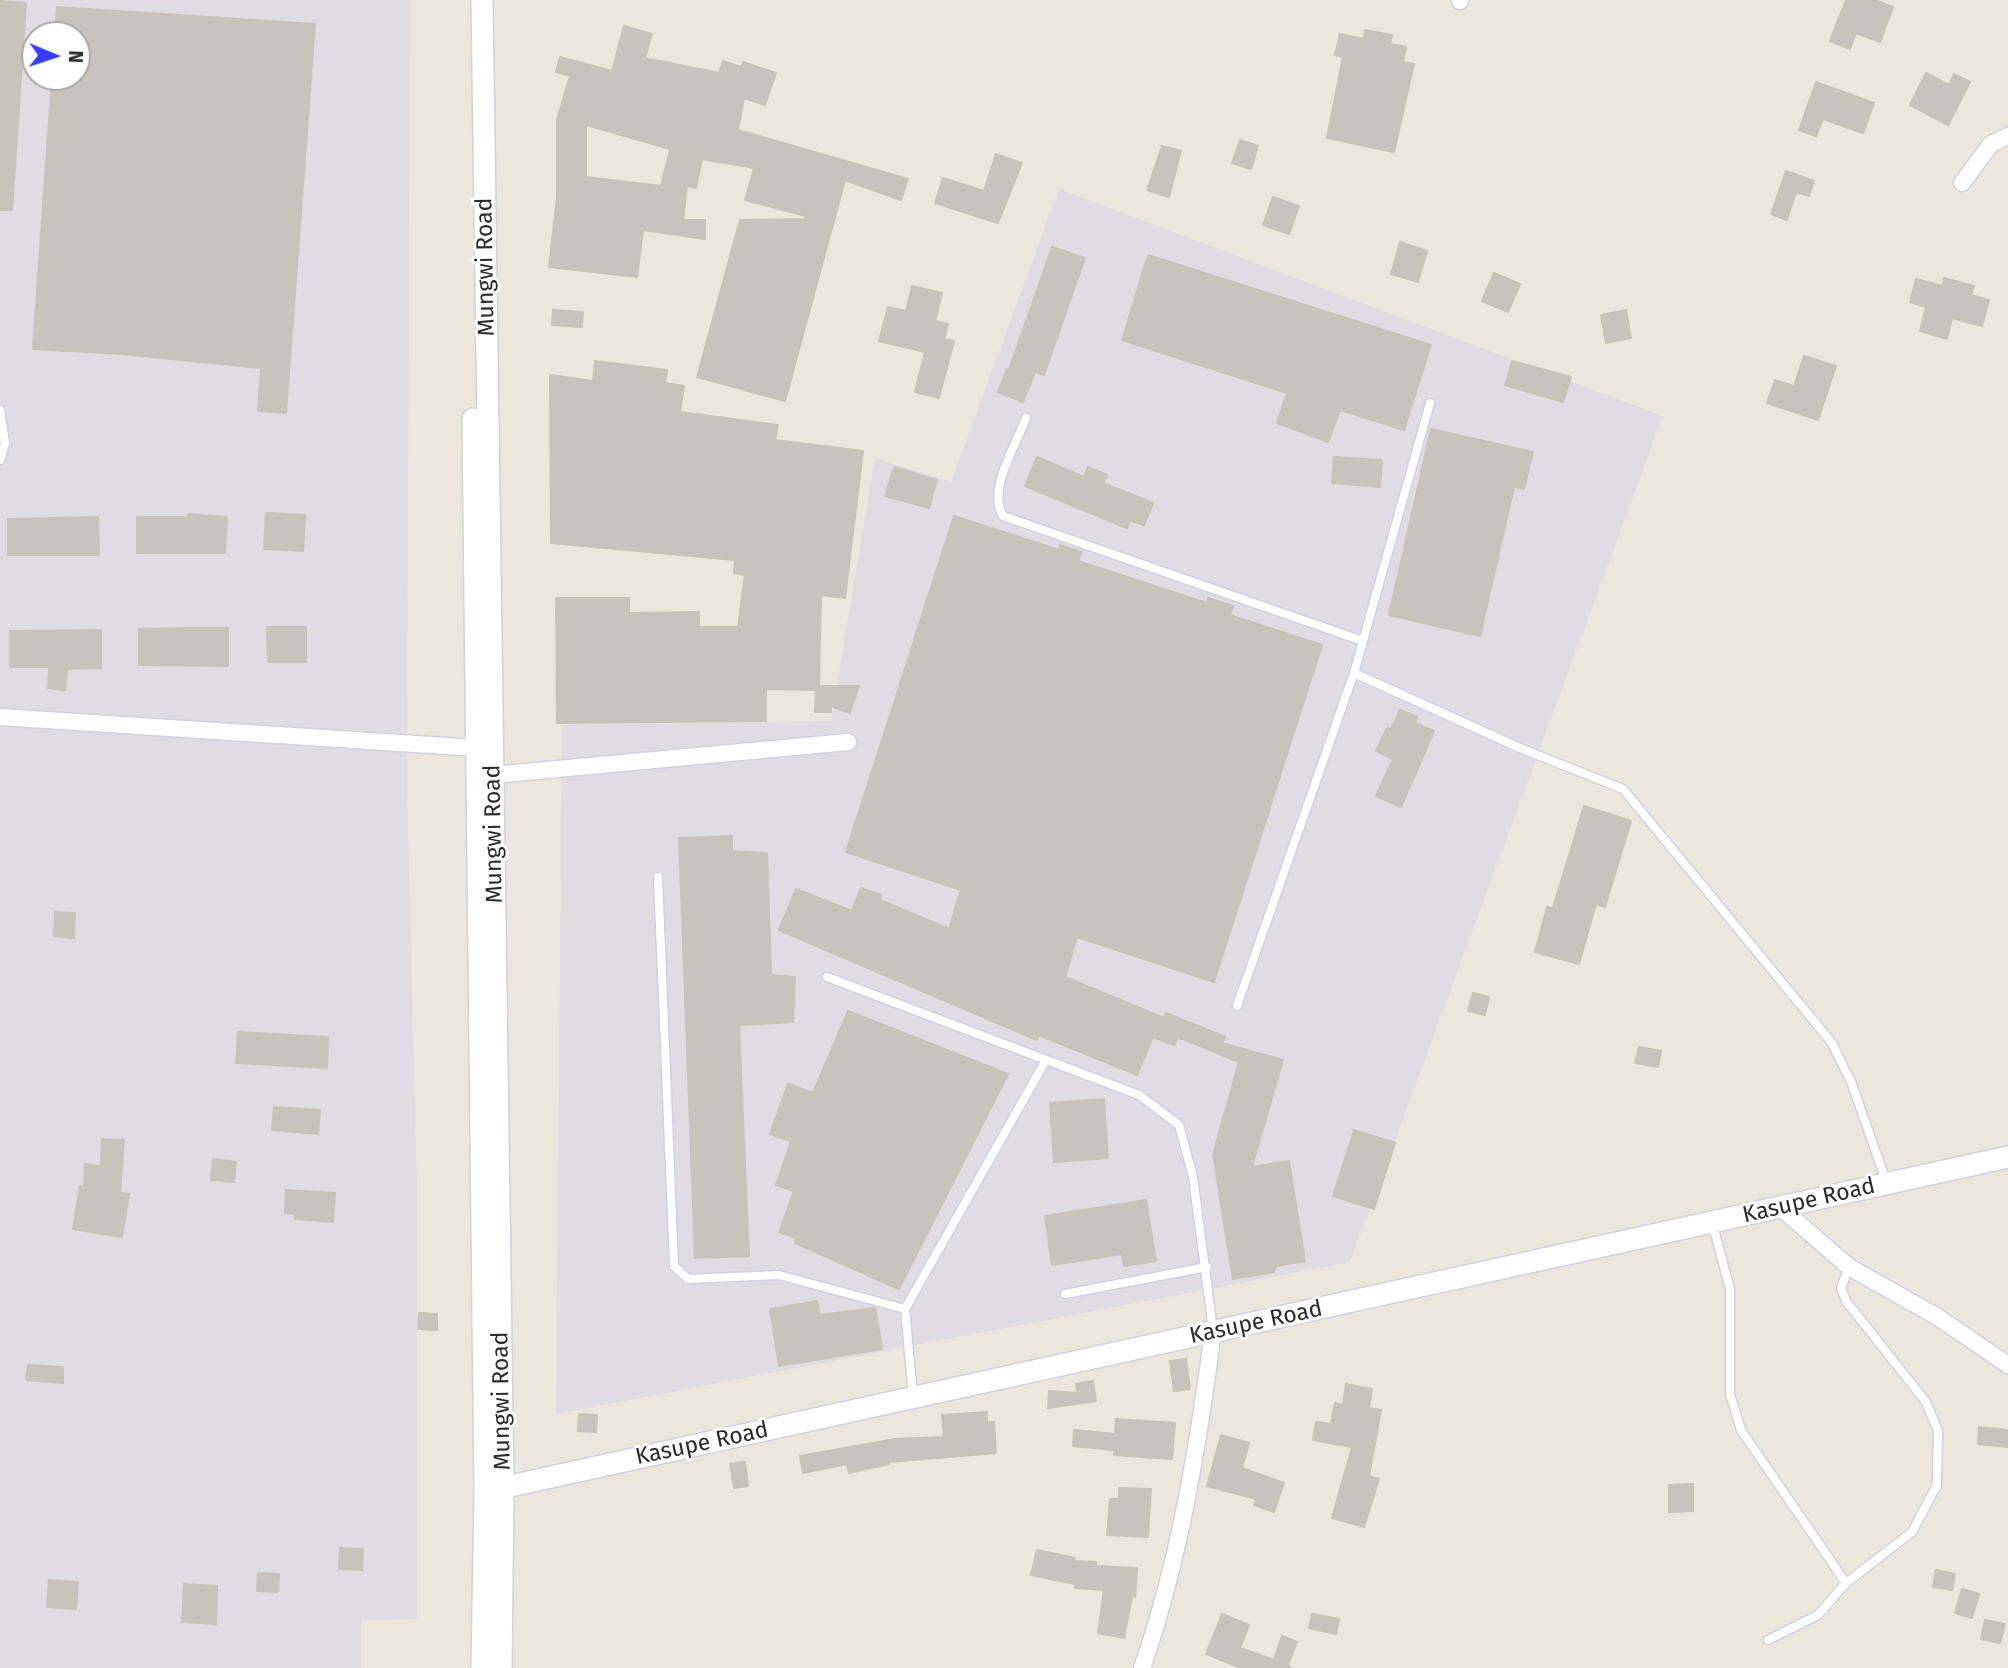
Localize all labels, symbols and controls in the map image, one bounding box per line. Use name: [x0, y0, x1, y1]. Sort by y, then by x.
north arrow: [21, 21, 91, 91]
text: N: [64, 50, 87, 63]
street label: Mungwi Road: [471, 197, 501, 337]
street label: Mungwi Road: [479, 764, 509, 904]
street label: Kasupe Road: [1740, 1172, 1878, 1230]
street label: Kasupe Road: [1187, 1295, 1325, 1351]
street label: Mungwi Road: [487, 1331, 517, 1471]
street label: Kasupe Road: [633, 1416, 771, 1472]

